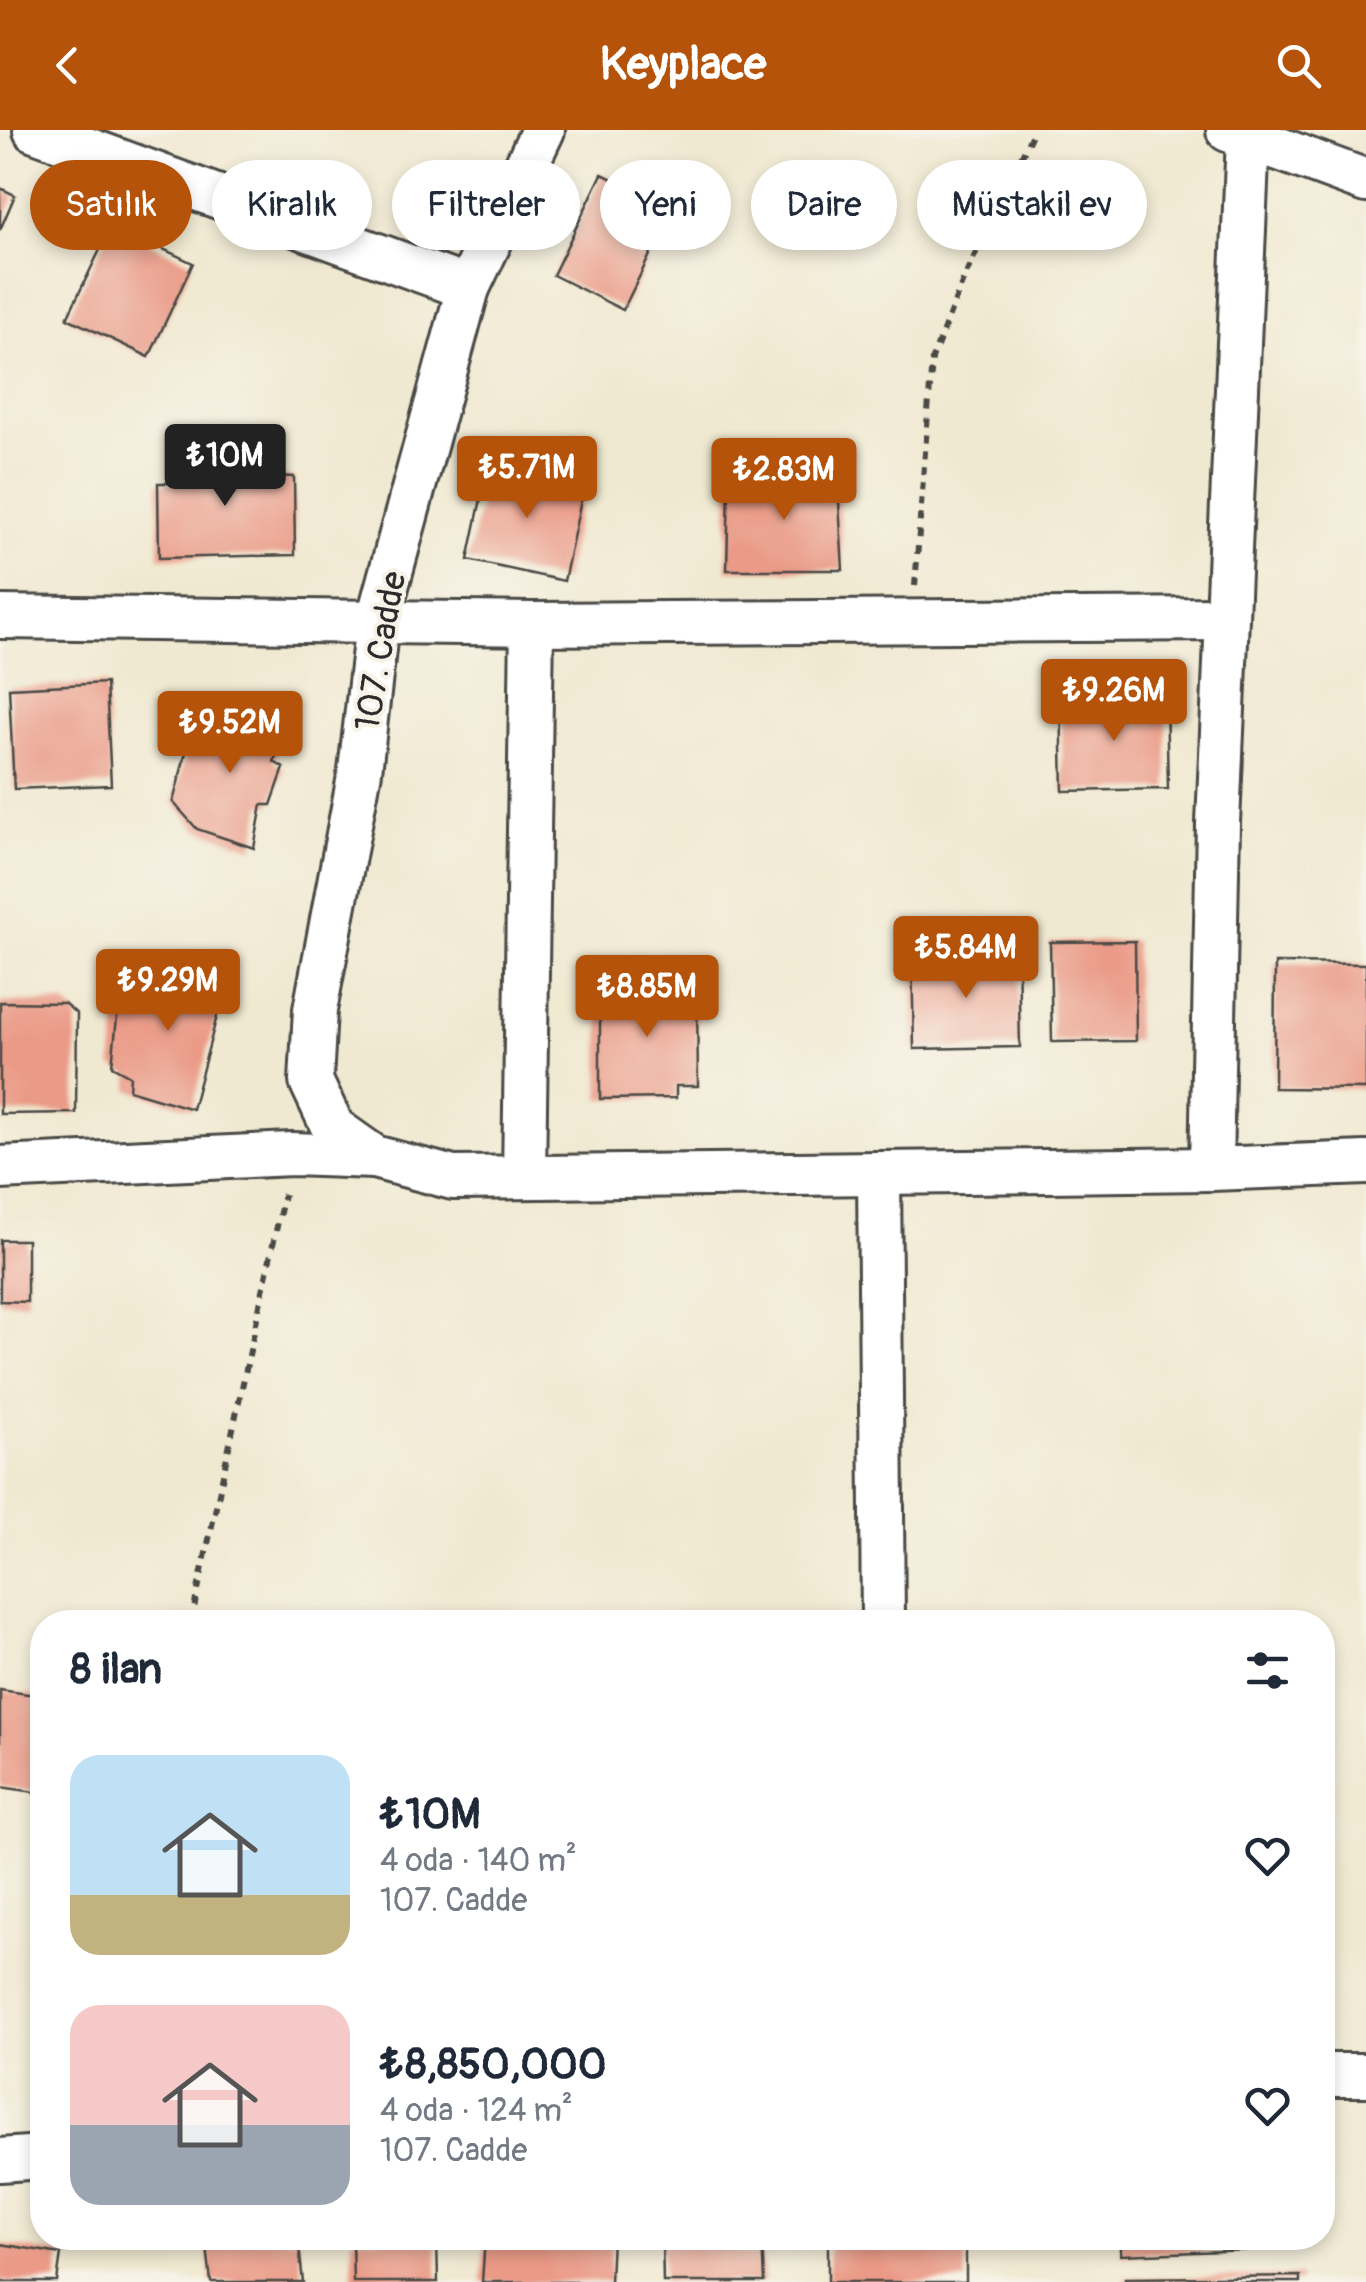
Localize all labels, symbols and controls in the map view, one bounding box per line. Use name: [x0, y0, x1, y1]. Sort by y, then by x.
text: Keyplace: [600, 37, 766, 93]
icon: back: [40, 38, 95, 93]
icon: search: [1271, 38, 1326, 93]
chip: Satılık: [30, 160, 192, 250]
chip: Kiralık: [212, 160, 372, 250]
chip: Filtreler: [392, 160, 580, 250]
chip: Yeni: [600, 160, 731, 250]
chip: Daire: [751, 160, 897, 250]
chip: Müstakil ev: [917, 160, 1147, 250]
pin: ₺10M: [166, 424, 284, 509]
text: ₺10M: [187, 436, 263, 476]
pin: ₺5.71M: [446, 436, 608, 521]
pin: ₺2.83M: [703, 438, 865, 523]
text: ₺5.71M: [479, 448, 575, 488]
text: ₺2.83M: [733, 450, 835, 490]
street label: 107. Cadde: [345, 568, 417, 734]
pin: ₺9.26M: [1033, 659, 1195, 744]
text: ₺9.26M: [1063, 671, 1165, 711]
pin: ₺9.52M: [149, 691, 311, 776]
text: ₺9.52M: [180, 703, 280, 743]
pin: ₺5.84M: [885, 916, 1047, 1001]
text: ₺5.84M: [915, 928, 1017, 968]
pin: ₺9.29M: [87, 949, 249, 1034]
pin: ₺8.85M: [566, 955, 728, 1040]
text: ₺9.29M: [118, 961, 218, 1001]
text: ₺8.85M: [598, 967, 696, 1007]
icon: filters: [1240, 1643, 1295, 1698]
text: 8 ilan: [70, 1644, 162, 1696]
text: ₺10M: [380, 1789, 481, 1841]
icon: home: [150, 1795, 270, 1915]
icon: heart: [1240, 1828, 1295, 1883]
text: 4 oda · 140 m²: [380, 1841, 577, 1881]
text: 107. Cadde: [380, 1881, 527, 1921]
text: ₺8,850,000: [380, 2039, 606, 2091]
icon: home: [150, 2045, 270, 2165]
icon: heart: [1240, 2078, 1295, 2133]
text: 4 oda · 124 m²: [380, 2091, 573, 2131]
text: 107. Cadde: [380, 2131, 527, 2171]

